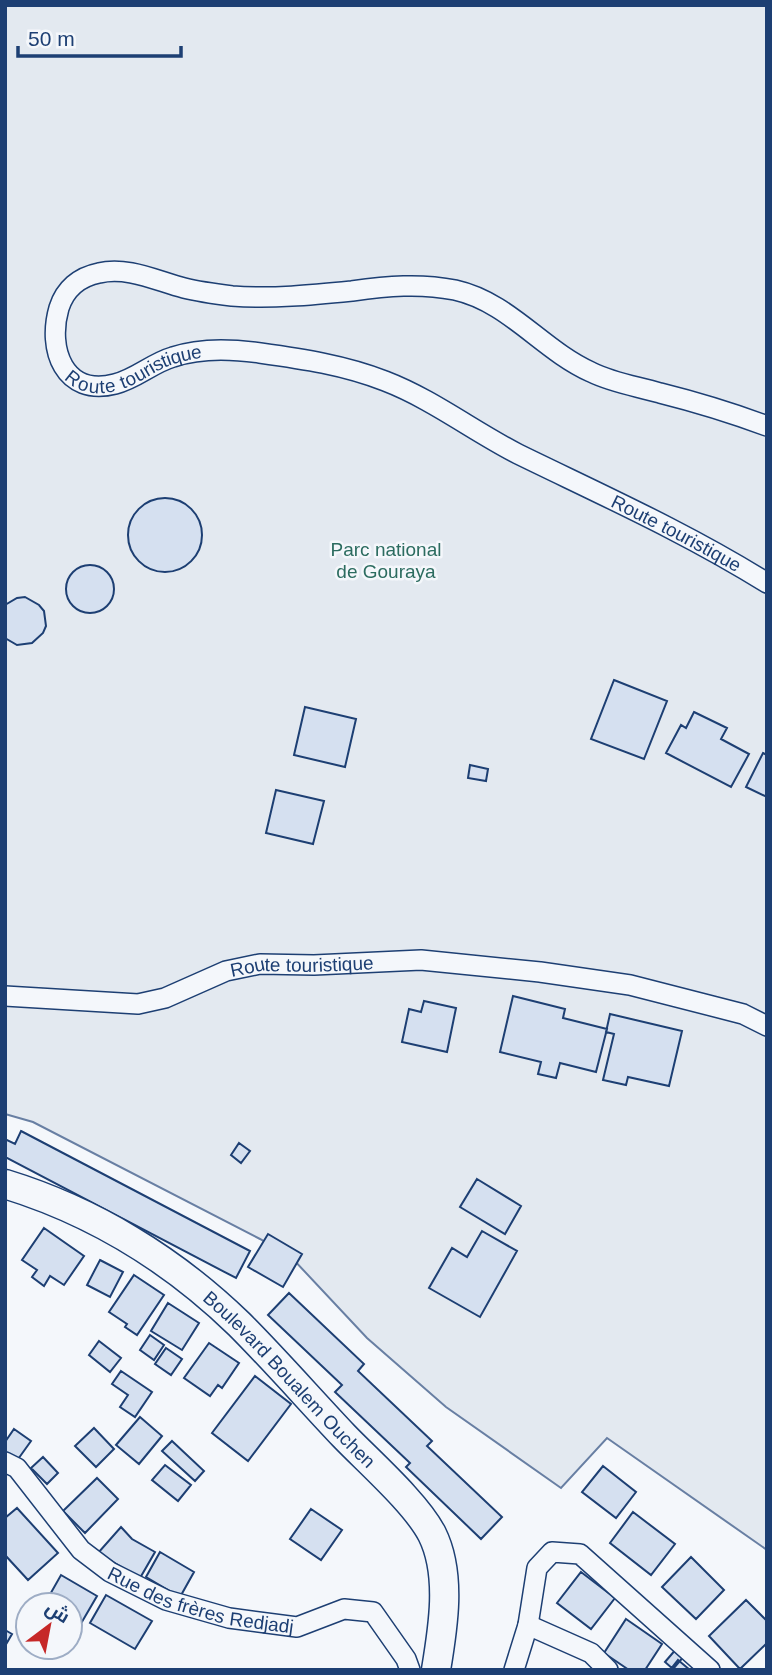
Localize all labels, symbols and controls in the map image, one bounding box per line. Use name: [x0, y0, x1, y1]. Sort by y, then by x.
scale bar: [18, 14, 180, 58]
text: 50 m: [28, 27, 75, 50]
street label: Route touristique: [61, 341, 203, 397]
street label: Route touristique: [608, 490, 745, 576]
park label: Parc national de Gouraya: [331, 539, 441, 582]
street label: Route touristique: [228, 952, 374, 980]
street label: Boulevard Boualem Ouchen: [199, 1286, 380, 1472]
street label: Rue des frères Redjadj: [104, 1562, 295, 1637]
north arrow: [14, 1591, 84, 1661]
text: ش: [41, 1597, 74, 1628]

